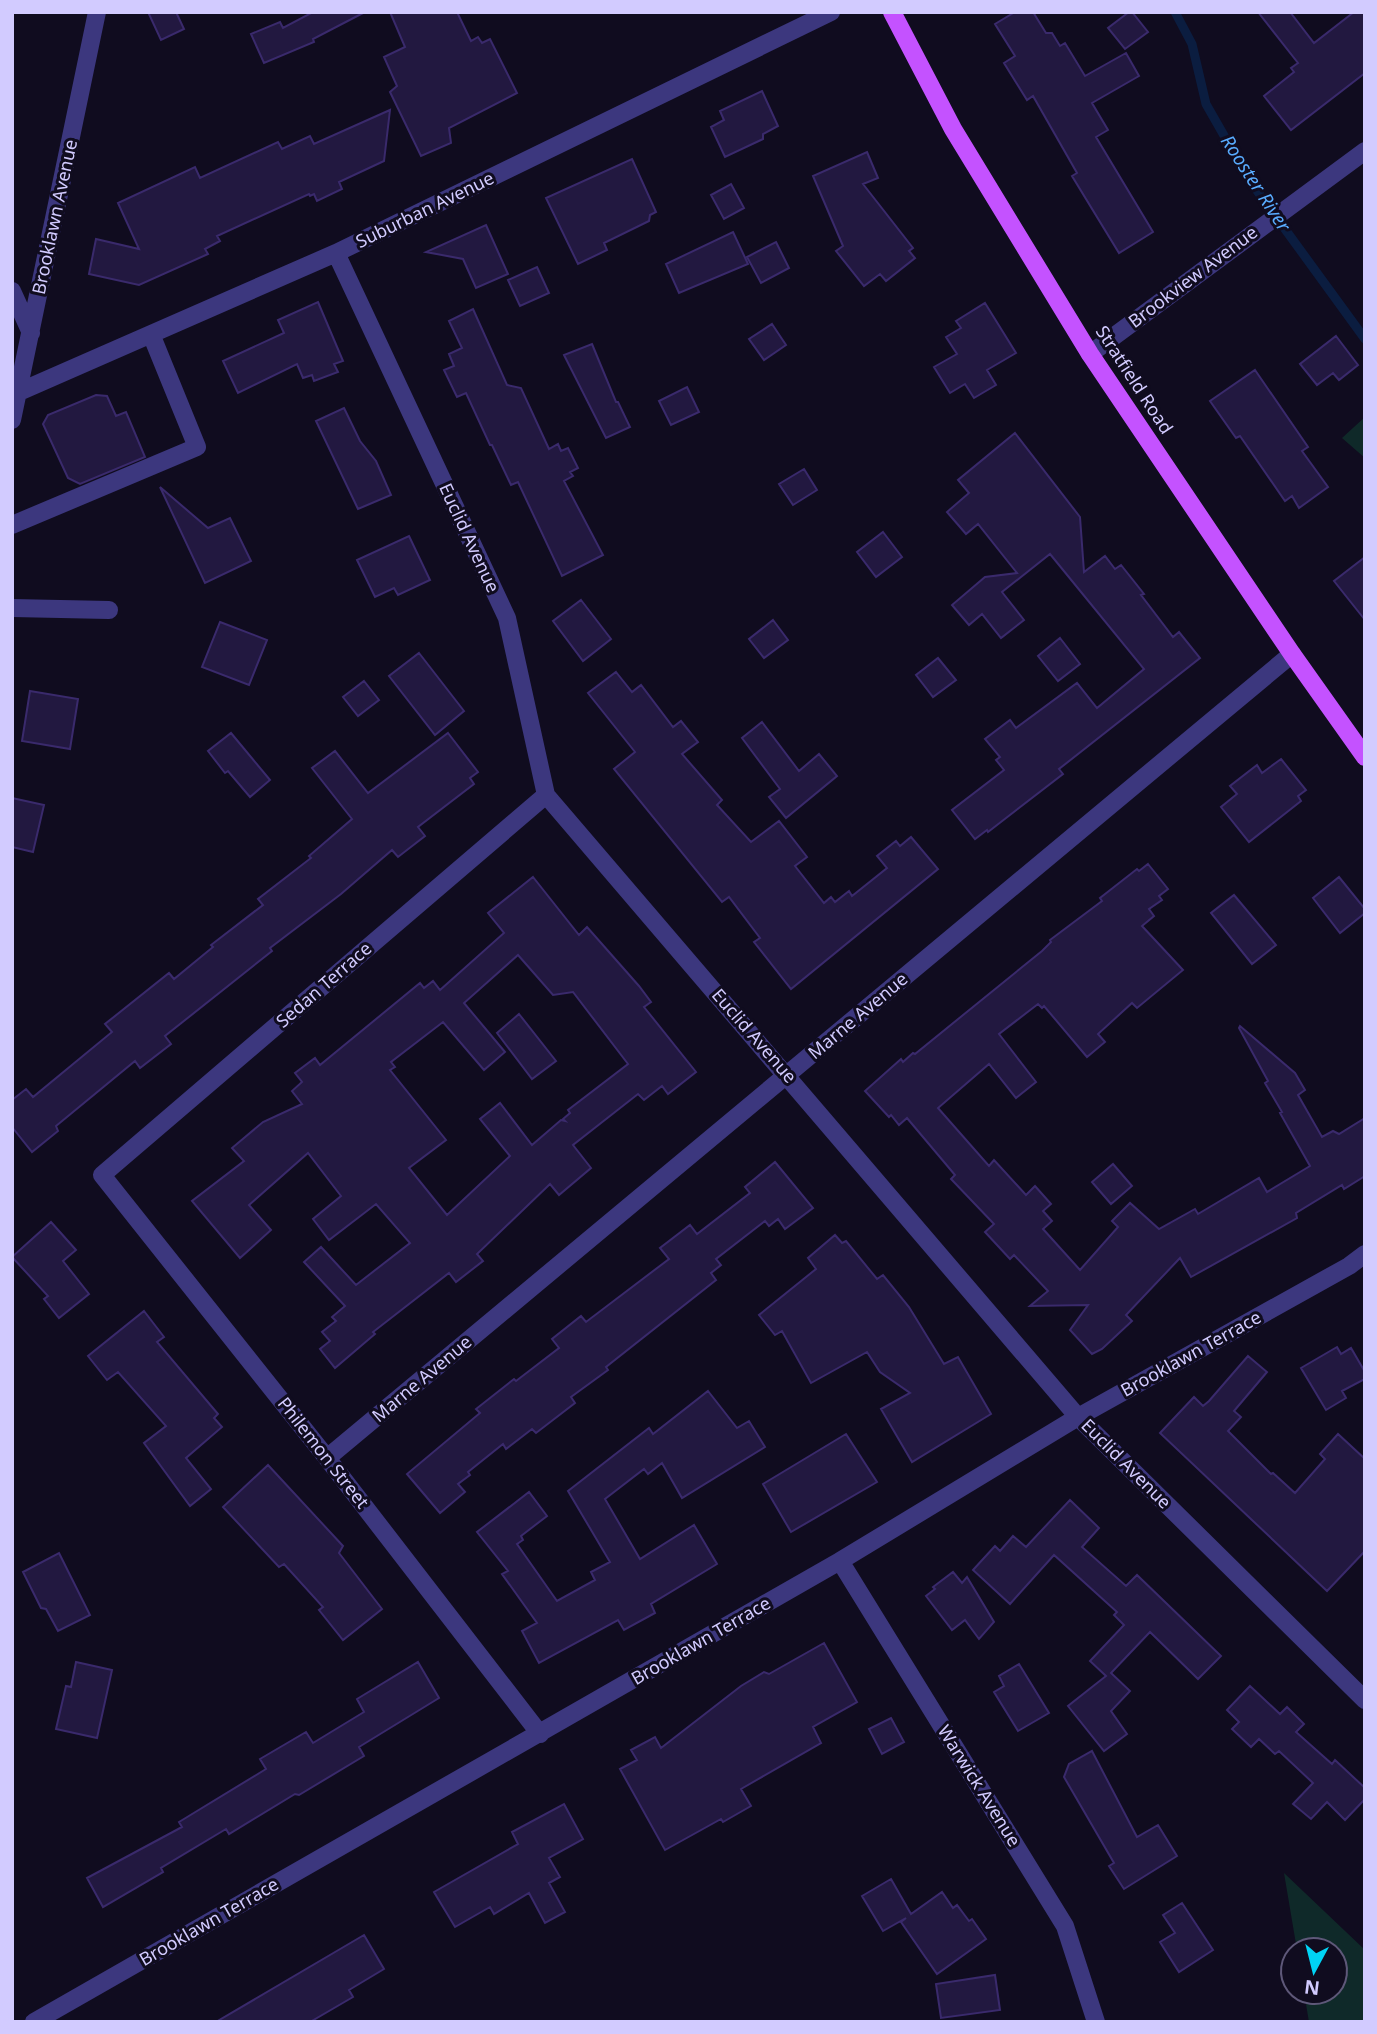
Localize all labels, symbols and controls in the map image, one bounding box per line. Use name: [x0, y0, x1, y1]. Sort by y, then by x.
water label: Rooster River: [1215, 130, 1298, 238]
street label: Brooklawn Avenue: [26, 137, 82, 297]
street label: Suburban Avenue: [352, 165, 498, 253]
street label: Brookview Avenue: [1123, 220, 1262, 333]
street label: Stratfield Road: [1091, 321, 1179, 438]
street label: Euclid Avenue: [434, 479, 506, 596]
street label: Sedan Terrace: [270, 936, 376, 1032]
street label: Marne Avenue: [803, 967, 912, 1064]
street label: Euclid Avenue: [707, 983, 803, 1088]
street label: Brooklawn Terrace: [1116, 1305, 1265, 1402]
street label: Marne Avenue: [367, 1330, 476, 1427]
street label: Philemon Street: [273, 1392, 375, 1513]
street label: Euclid Avenue: [1076, 1413, 1177, 1514]
street label: Brooklawn Terrace: [626, 1590, 775, 1690]
street label: Warwick Avenue: [933, 1720, 1027, 1851]
street label: Brooklawn Terrace: [134, 1871, 283, 1971]
north arrow: [1279, 1936, 1349, 2006]
text: N: [1303, 1974, 1321, 2002]

